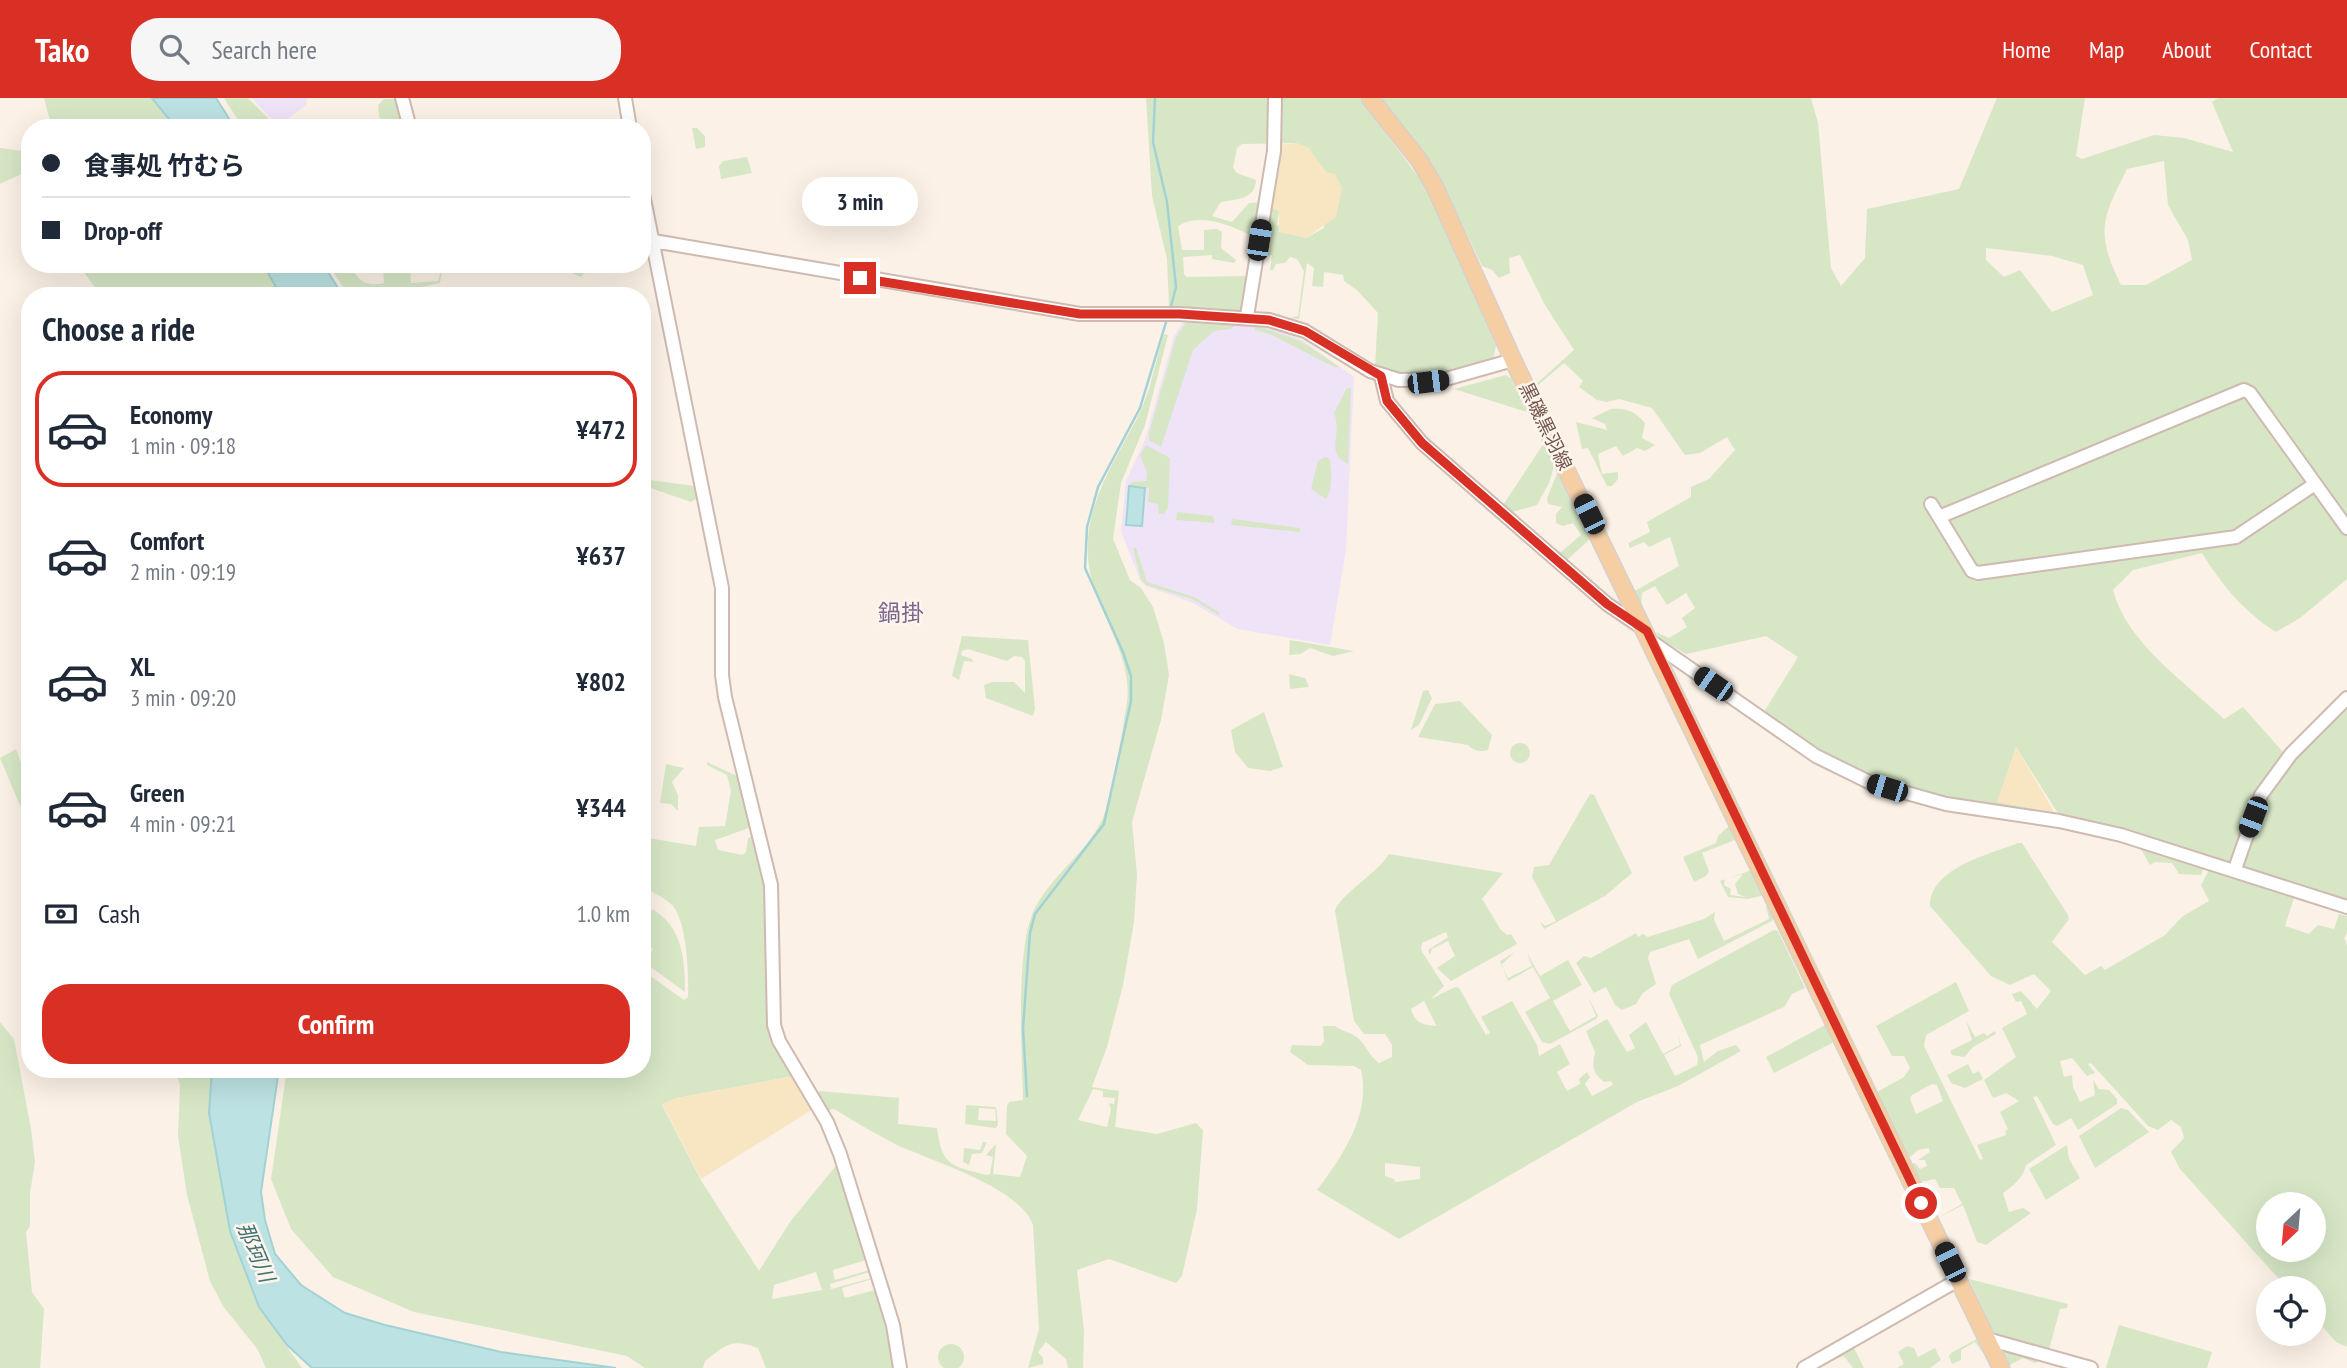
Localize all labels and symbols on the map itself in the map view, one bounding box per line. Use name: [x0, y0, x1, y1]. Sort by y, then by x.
callout: 3 min: [802, 176, 918, 226]
car: [1246, 218, 1273, 262]
route end: [844, 262, 876, 294]
car: [1406, 369, 1451, 395]
street label: 黒磯黒羽線: [1514, 378, 1578, 474]
car: [1571, 491, 1608, 537]
district label: 鍋掛: [878, 598, 924, 627]
car: [1690, 663, 1737, 705]
car: [1864, 772, 1911, 804]
car: [2236, 794, 2271, 840]
route start: [1905, 1187, 1937, 1219]
north arrow: [2256, 1192, 2326, 1262]
water label: 那珂川: [231, 1218, 282, 1288]
car: [1932, 1239, 1969, 1285]

